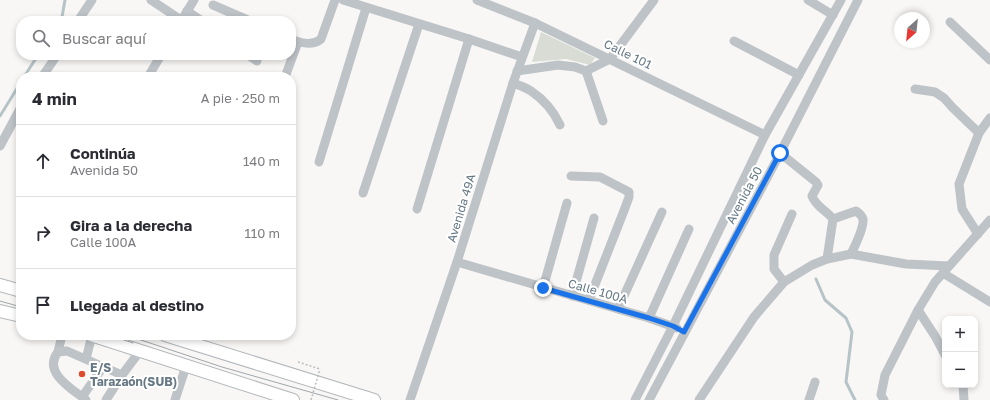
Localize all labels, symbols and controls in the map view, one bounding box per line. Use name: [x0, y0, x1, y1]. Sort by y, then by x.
north arrow: [894, 12, 930, 48]
search box: [16, 16, 296, 60]
icon: search: [30, 27, 52, 49]
text: Buscar aquí: [62, 29, 146, 47]
street label: Calle 101: [602, 36, 655, 72]
text: 4 min: [32, 88, 77, 109]
text: A pie · 250 m: [201, 90, 280, 106]
text: Continúa: [70, 144, 136, 162]
route start: [771, 144, 789, 162]
icon: ahead: [32, 150, 54, 172]
text: 140 m: [243, 153, 280, 169]
text: Avenida 50: [70, 162, 138, 178]
street label: Avenida 50: [723, 164, 765, 226]
street label: Avenida 49A: [443, 172, 479, 244]
text: Gira a la derecha: [70, 216, 192, 234]
icon: right: [32, 222, 54, 244]
text: 110 m: [245, 225, 280, 241]
text: Calle 100A: [70, 234, 136, 250]
street label: Calle 100A: [567, 275, 629, 307]
route end: [534, 279, 552, 297]
icon: arrive: [32, 294, 54, 316]
text: Llegada al destino: [70, 296, 204, 314]
map controls: [942, 316, 978, 388]
button: +: [942, 316, 978, 352]
button: −: [942, 352, 978, 388]
place label: E/S Tarazaón(SUB): [90, 360, 177, 389]
marker: E/S Tarazaón(SUB): [77, 369, 87, 379]

